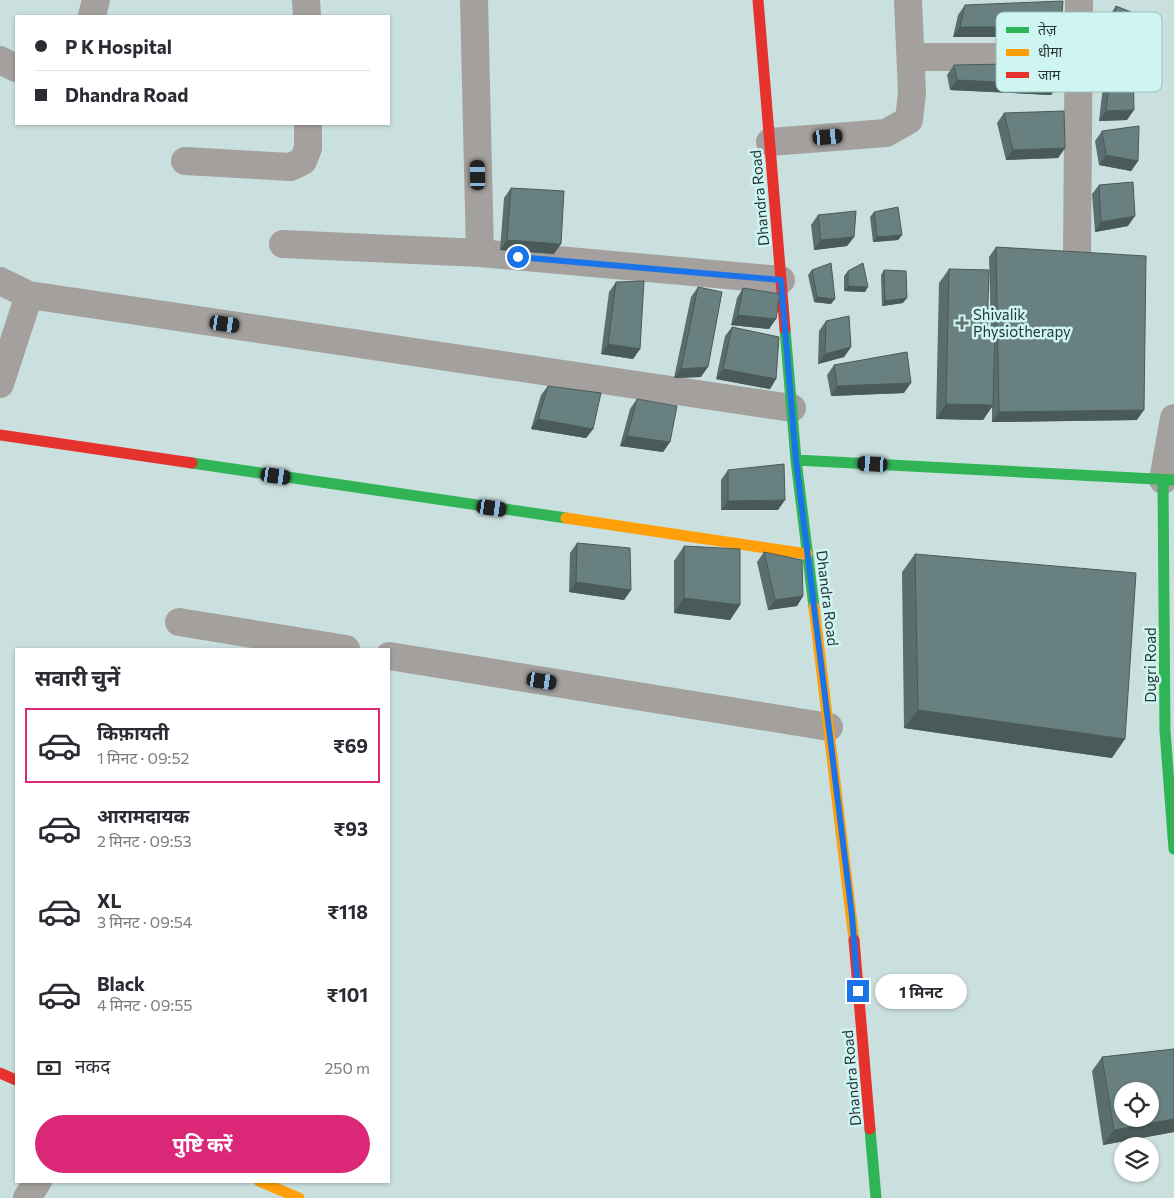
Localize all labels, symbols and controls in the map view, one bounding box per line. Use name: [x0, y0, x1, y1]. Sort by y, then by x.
legend: [996, 12, 1162, 92]
text: तेज़: [1038, 21, 1057, 38]
text: P K Hospital: [65, 35, 172, 58]
text: धीमा: [1038, 43, 1063, 60]
text: जाम: [1038, 66, 1061, 83]
text: Dhandra Road: [65, 83, 188, 106]
car: [812, 128, 843, 146]
street label: Dhandra Road: [746, 149, 772, 247]
car: [470, 160, 485, 190]
route start: [507, 246, 529, 268]
place label: Shivalik Physiotherapy: [973, 305, 1071, 340]
car: [209, 314, 240, 334]
marker: Shivalik Physiotherapy: [955, 316, 969, 330]
car: [857, 456, 888, 472]
car: [260, 466, 291, 486]
car: [476, 498, 507, 518]
street label: Dhandra Road: [813, 549, 843, 647]
street label: Dugri Road: [1141, 627, 1159, 703]
text: सवारी चुनें: [35, 664, 120, 691]
car: [526, 671, 557, 691]
text: किफ़ायती: [97, 721, 169, 744]
icon: car: [37, 723, 82, 768]
text: ₹69: [333, 734, 368, 757]
text: 1 मिनट · 09:52: [97, 748, 189, 767]
text: आरामदायक: [97, 804, 189, 827]
icon: car: [37, 806, 82, 851]
text: ₹93: [334, 817, 368, 840]
text: 2 मिनट · 09:53: [97, 831, 192, 850]
icon: car: [37, 889, 82, 934]
text: XL: [97, 889, 122, 912]
text: ₹118: [327, 900, 368, 923]
text: 3 मिनट · 09:54: [97, 912, 192, 931]
icon: car: [37, 972, 82, 1017]
text: Black: [97, 972, 145, 995]
callout: 1 मिनट: [876, 974, 968, 1008]
route end: [847, 980, 869, 1002]
text: 1 मिनट: [899, 982, 943, 1001]
text: ₹101: [326, 983, 368, 1006]
text: 4 मिनट · 09:55: [97, 995, 193, 1014]
street label: Dhandra Road: [838, 1029, 864, 1127]
icon: cash: [35, 1054, 63, 1082]
text: नकद: [75, 1054, 110, 1077]
text: 250 m: [324, 1058, 370, 1077]
map controls: [1114, 1082, 1159, 1182]
button: locate: [1114, 1082, 1159, 1127]
button: पुष्टि करें: [35, 1115, 370, 1173]
button: layers: [1114, 1137, 1159, 1182]

